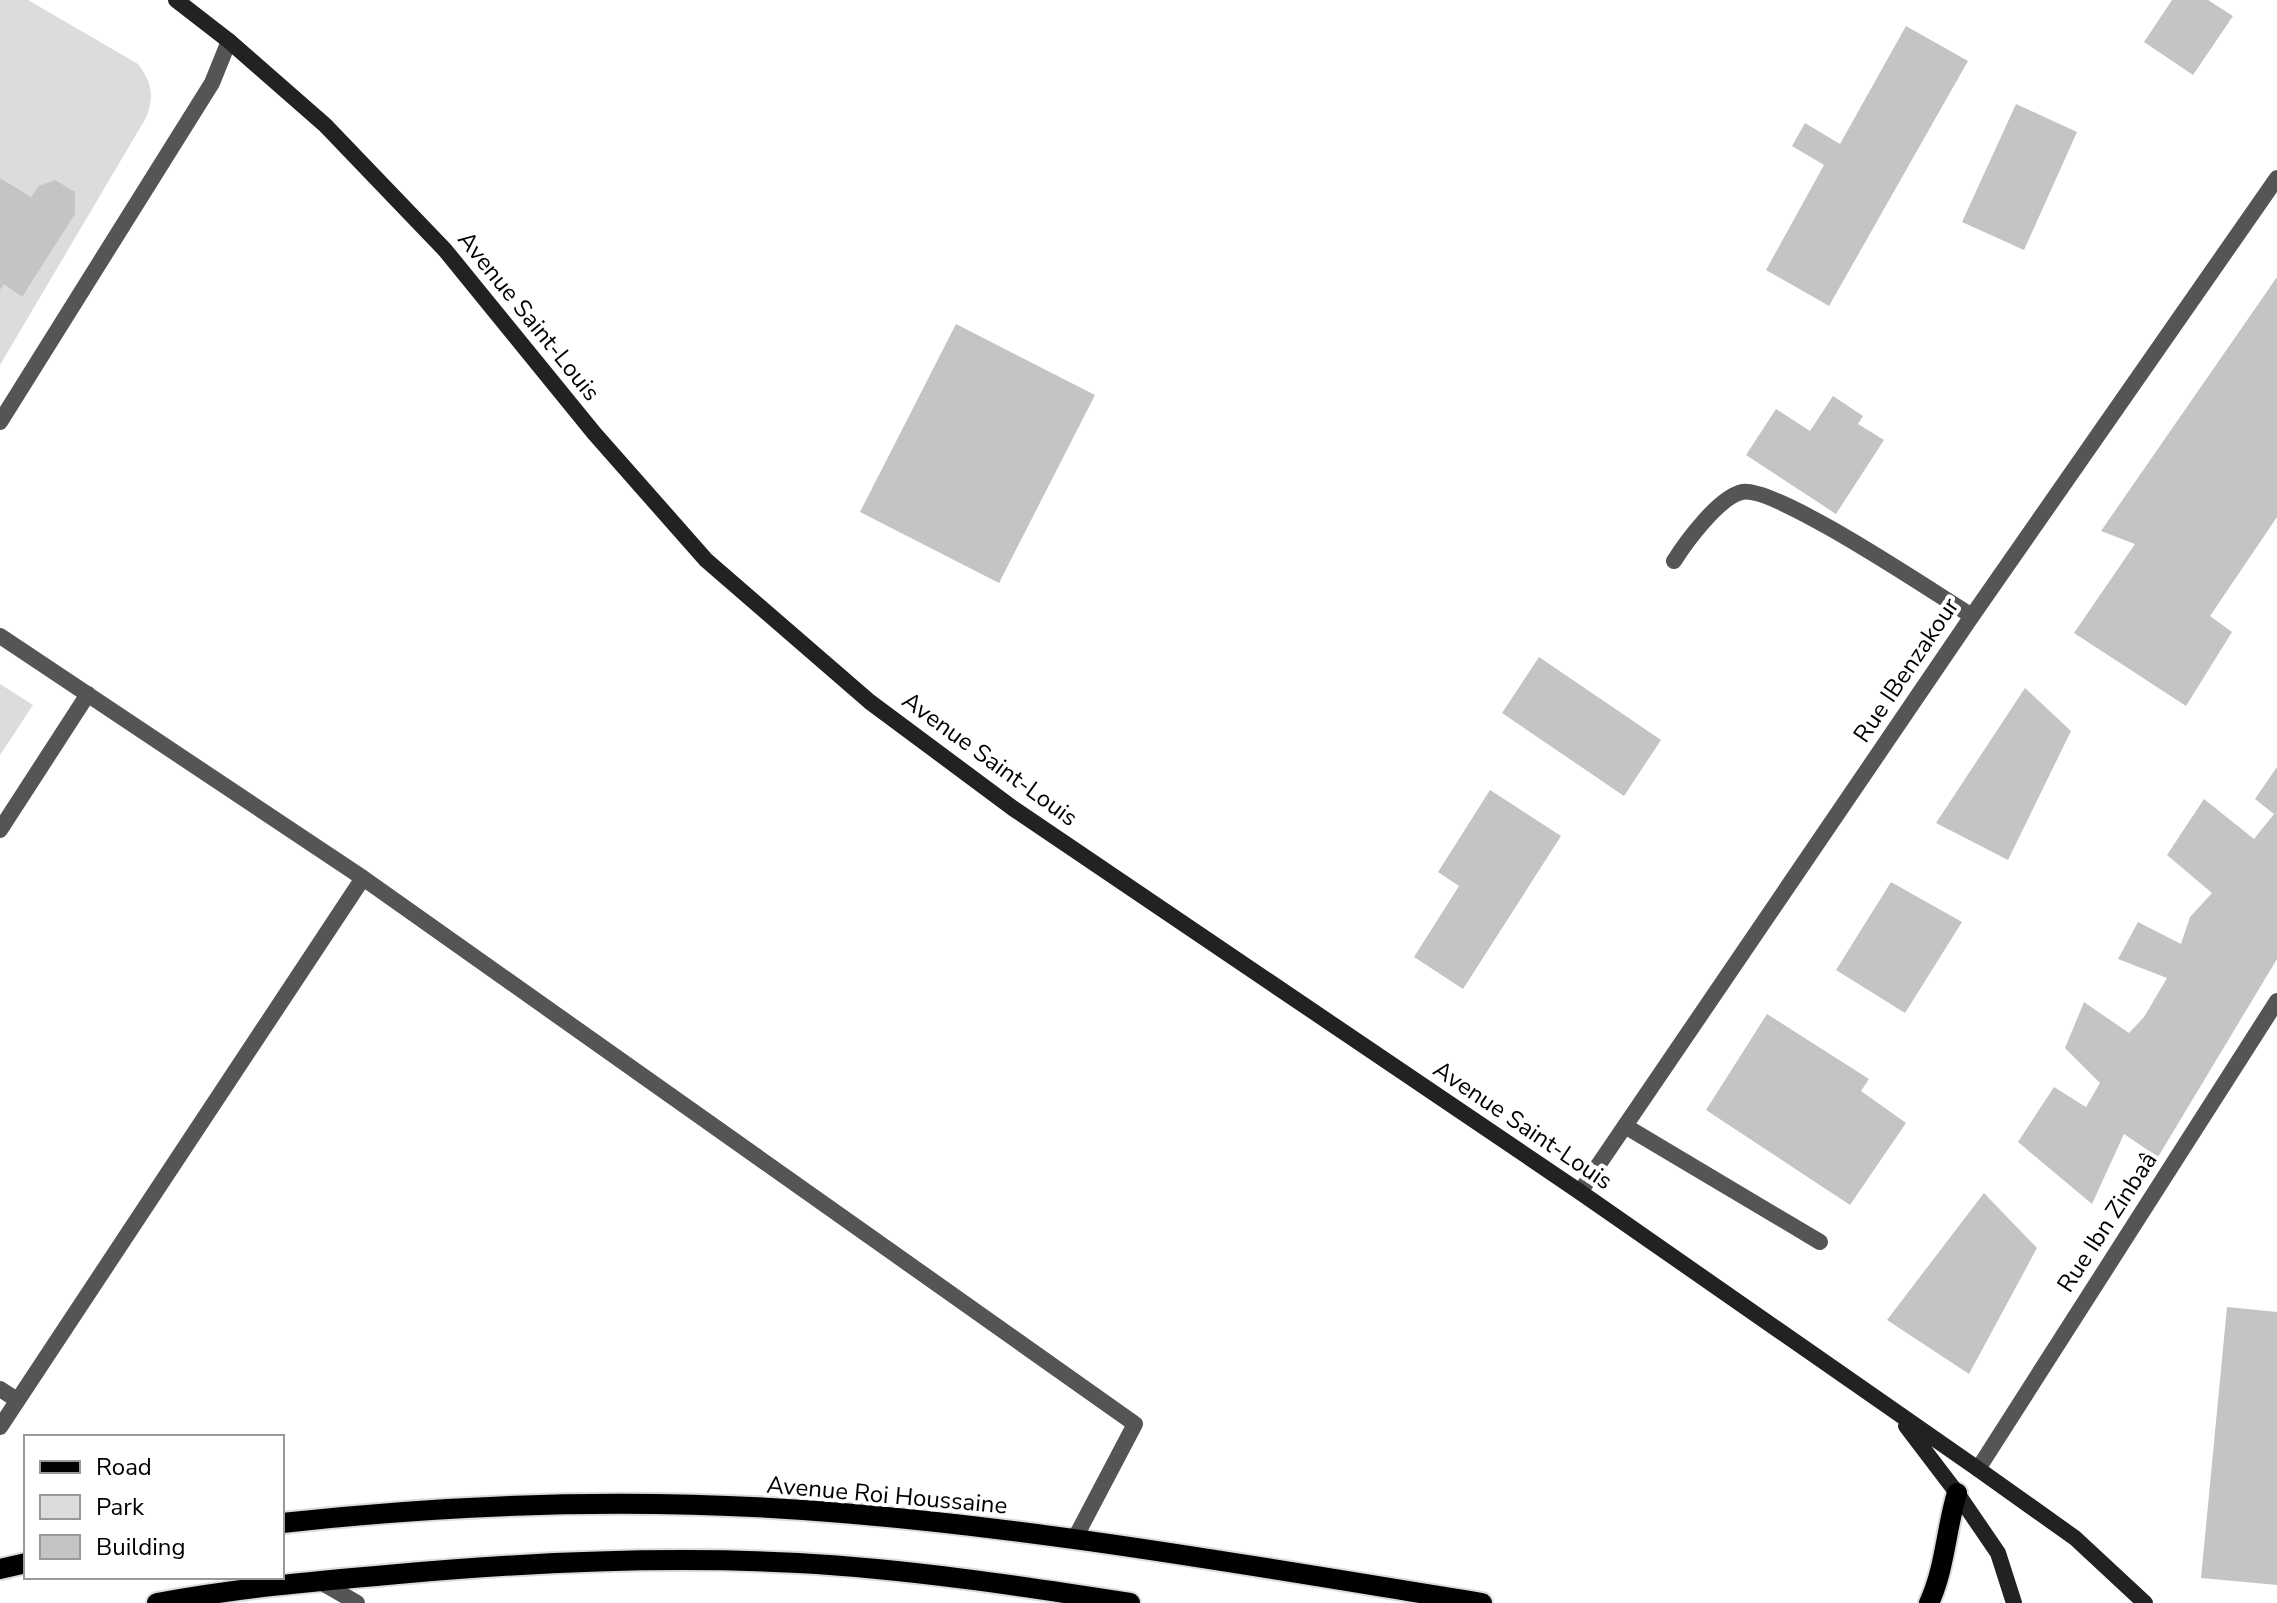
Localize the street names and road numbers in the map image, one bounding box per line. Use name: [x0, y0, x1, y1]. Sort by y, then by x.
street label: Avenue Saint-Louis: [451, 224, 607, 408]
street label: Rue IBenzakour: [1846, 591, 1966, 749]
street label: Avenue Saint-Louis: [896, 684, 1084, 834]
street label: Avenue Saint-Louis: [1427, 1053, 1619, 1197]
street label: Rue Ibn Zinbaâ: [2050, 1146, 2164, 1298]
street label: Avenue Roi Houssaine: [765, 1469, 1009, 1521]

